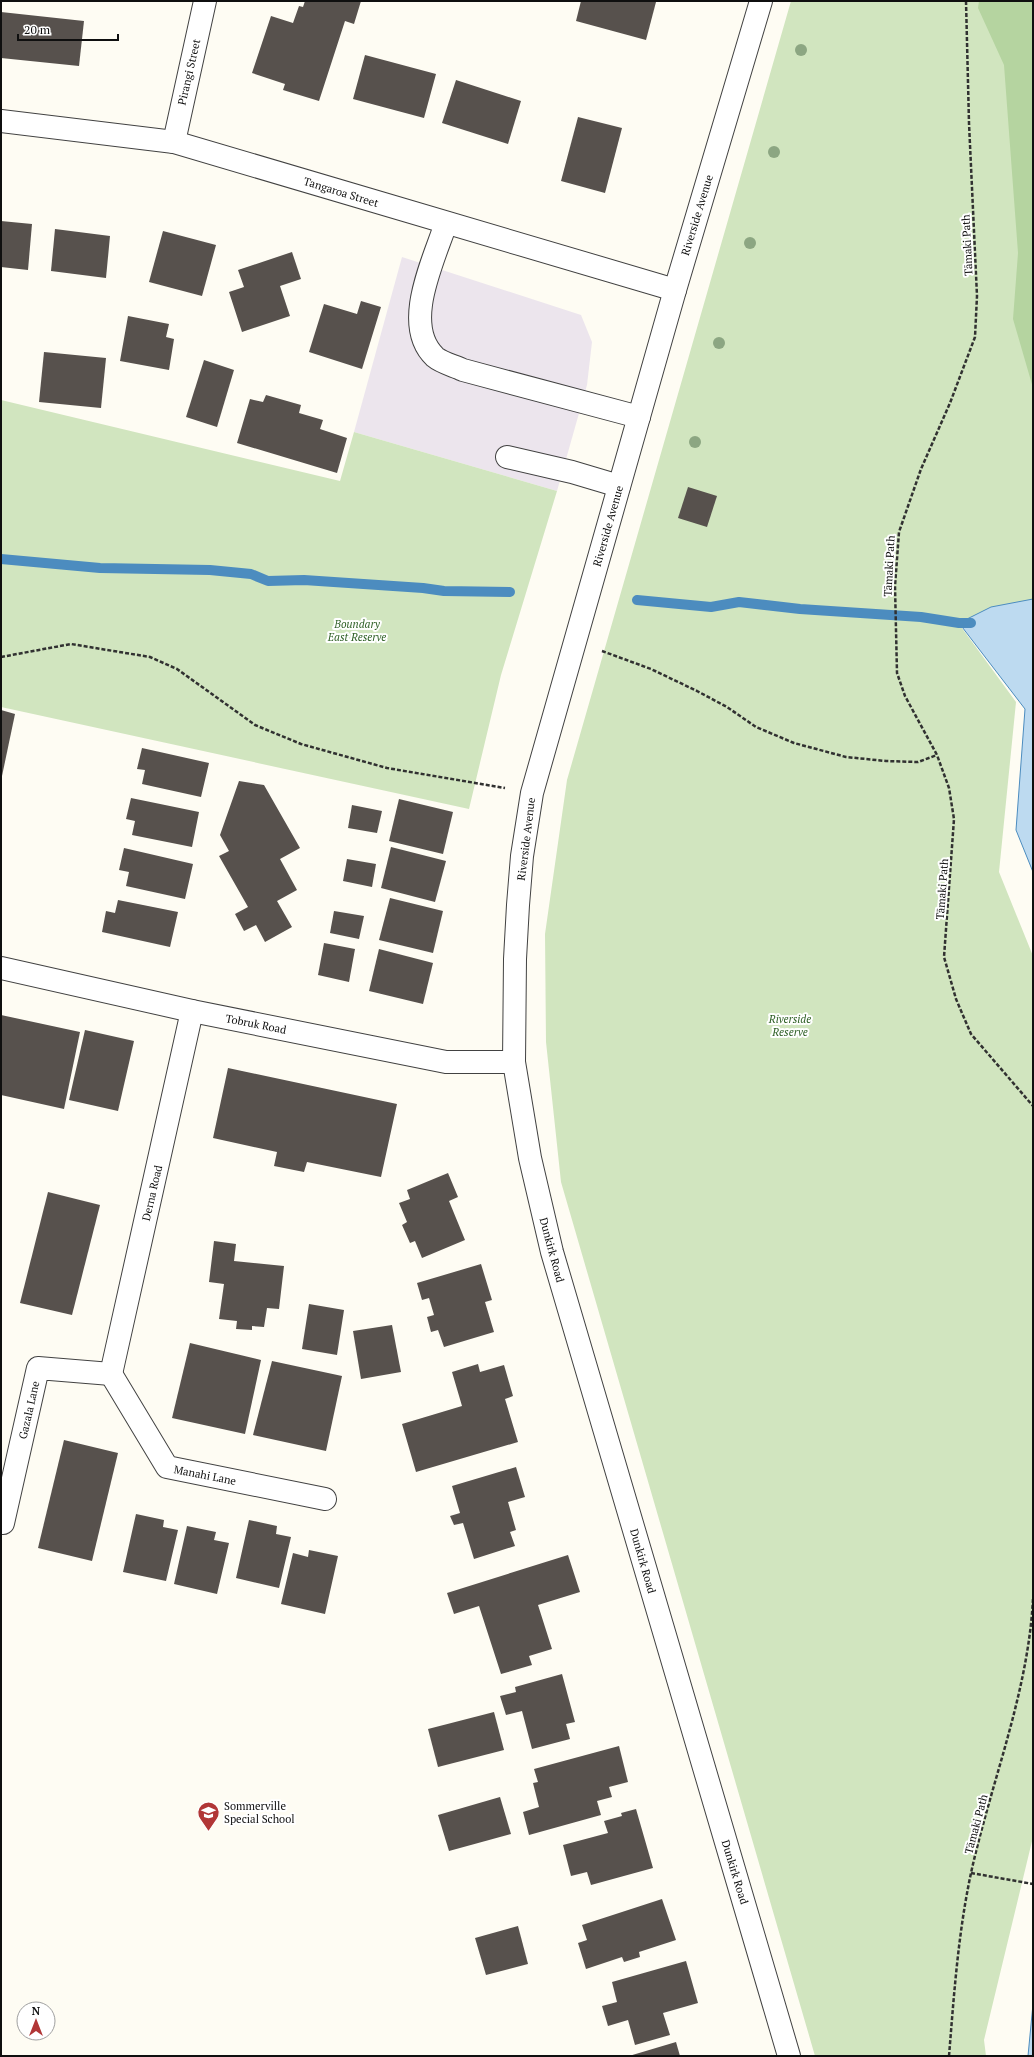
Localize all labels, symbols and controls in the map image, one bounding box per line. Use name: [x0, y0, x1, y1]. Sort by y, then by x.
scale bar: [18, 16, 118, 42]
text: 20 m: [24, 22, 51, 37]
street label: Pirangi Street: [175, 38, 203, 106]
street label: Riverside Avenue: [678, 173, 716, 257]
street label: Tangaroa Street: [302, 174, 380, 210]
street label: Tāmaki Path: [958, 213, 976, 276]
street label: Riverside Avenue: [590, 483, 626, 568]
street label: Tāmaki Path: [880, 534, 898, 597]
park label: Boundary East Reserve: [327, 617, 386, 644]
street label: Riverside Avenue: [514, 796, 538, 881]
street label: Tāmaki Path: [933, 857, 951, 920]
street label: Tobruk Road: [224, 1011, 288, 1037]
park label: Riverside Reserve: [768, 1012, 811, 1039]
street label: Derna Road: [139, 1164, 165, 1222]
street label: Dunkirk Road: [537, 1216, 567, 1284]
street label: Gazala Lane: [16, 1379, 43, 1440]
street label: Manahi Lane: [173, 1462, 238, 1488]
street label: Dunkirk Road: [627, 1527, 659, 1595]
street label: Tāmaki Path: [961, 1792, 991, 1855]
school or university icon: Sommerville Special School: [196, 1799, 222, 1832]
place label: Sommerville Special School: [224, 1799, 295, 1826]
street label: Dunkirk Road: [719, 1838, 751, 1906]
north arrow: [16, 2001, 56, 2041]
text: N: [32, 2004, 41, 2018]

